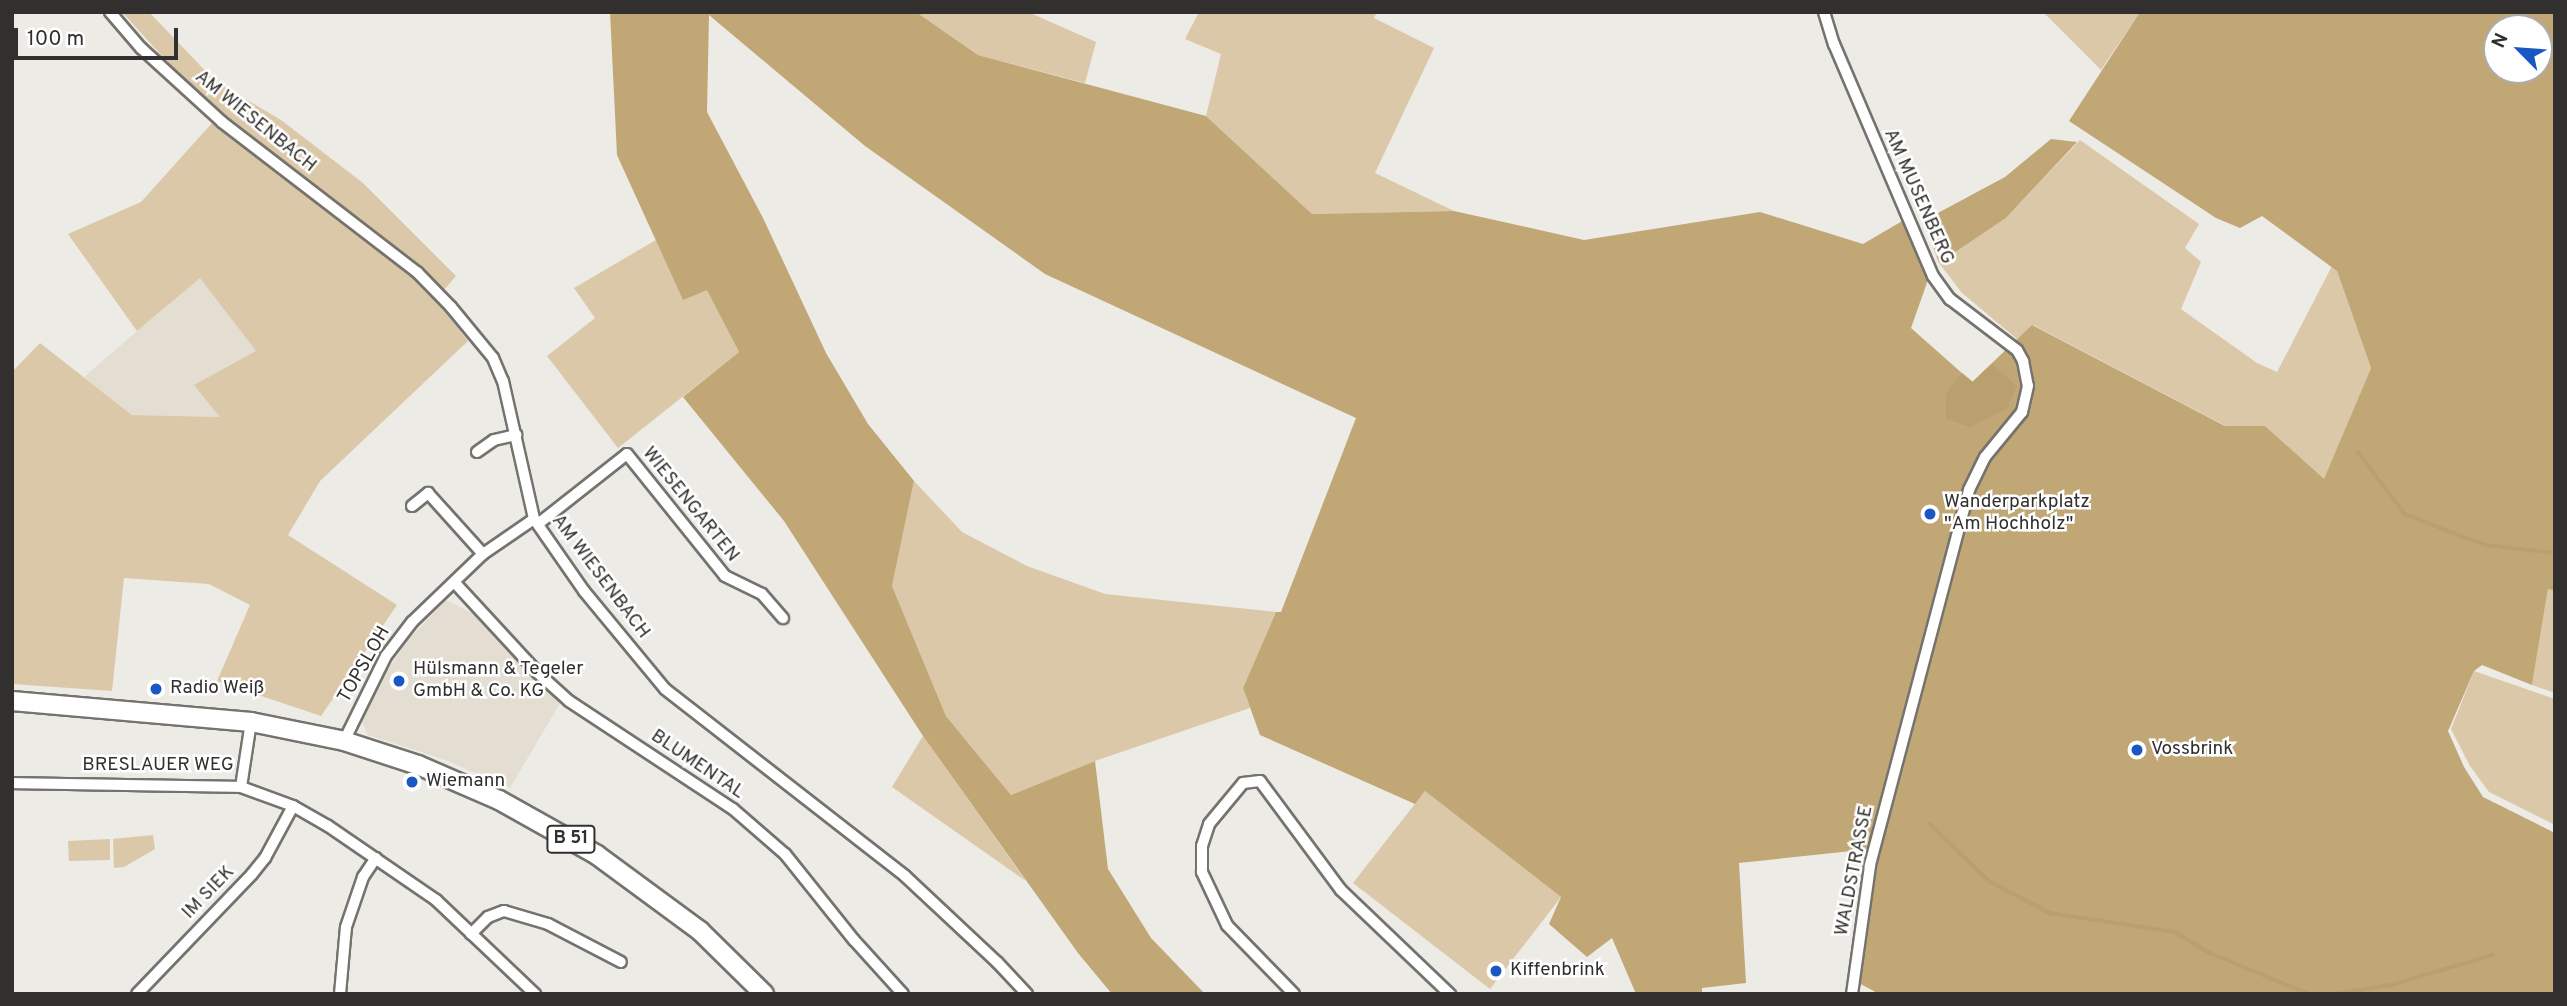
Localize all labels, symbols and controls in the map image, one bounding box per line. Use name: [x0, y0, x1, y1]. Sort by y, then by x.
scale bar: [18, 14, 182, 58]
north arrow: [2483, 14, 2553, 84]
text: 100 m: [27, 26, 84, 53]
text: N: [2487, 30, 2515, 52]
street label: AM WIESENBACH: [190, 66, 320, 178]
street label: AM MUSENBERG: [1878, 126, 1958, 268]
street label: WIESENGARTEN: [637, 443, 743, 567]
place label: Wanderparkplatz "Am Hochholz": [1944, 492, 2090, 536]
marker: Wanderparkplatz "Am Hochholz": [1922, 506, 1938, 522]
street label: AM WIESENBACH: [546, 510, 654, 644]
street label: TOPSLOH: [334, 623, 396, 707]
place label: Hülsmann & Tegeler GmbH & Co. KG: [413, 659, 584, 703]
marker: Hülsmann & Tegeler GmbH & Co. KG: [391, 673, 407, 689]
place label: Radio Weiß: [170, 678, 265, 700]
marker: Radio Weiß: [148, 681, 164, 697]
street label: BLUMENTAL: [646, 725, 748, 805]
place label: Vossbrink: [2151, 739, 2233, 761]
marker: Vossbrink: [2129, 742, 2145, 758]
street label: BRESLAUER WEG: [82, 755, 234, 777]
place label: Wiemann: [426, 771, 505, 793]
marker: Wiemann: [404, 774, 420, 790]
street label: WALDSTRASSE: [1831, 804, 1879, 938]
road number: B 51: [545, 824, 597, 854]
street label: IM SIEK: [178, 862, 240, 924]
place label: Kiffenbrink: [1510, 960, 1605, 982]
marker: Kiffenbrink: [1488, 963, 1504, 979]

